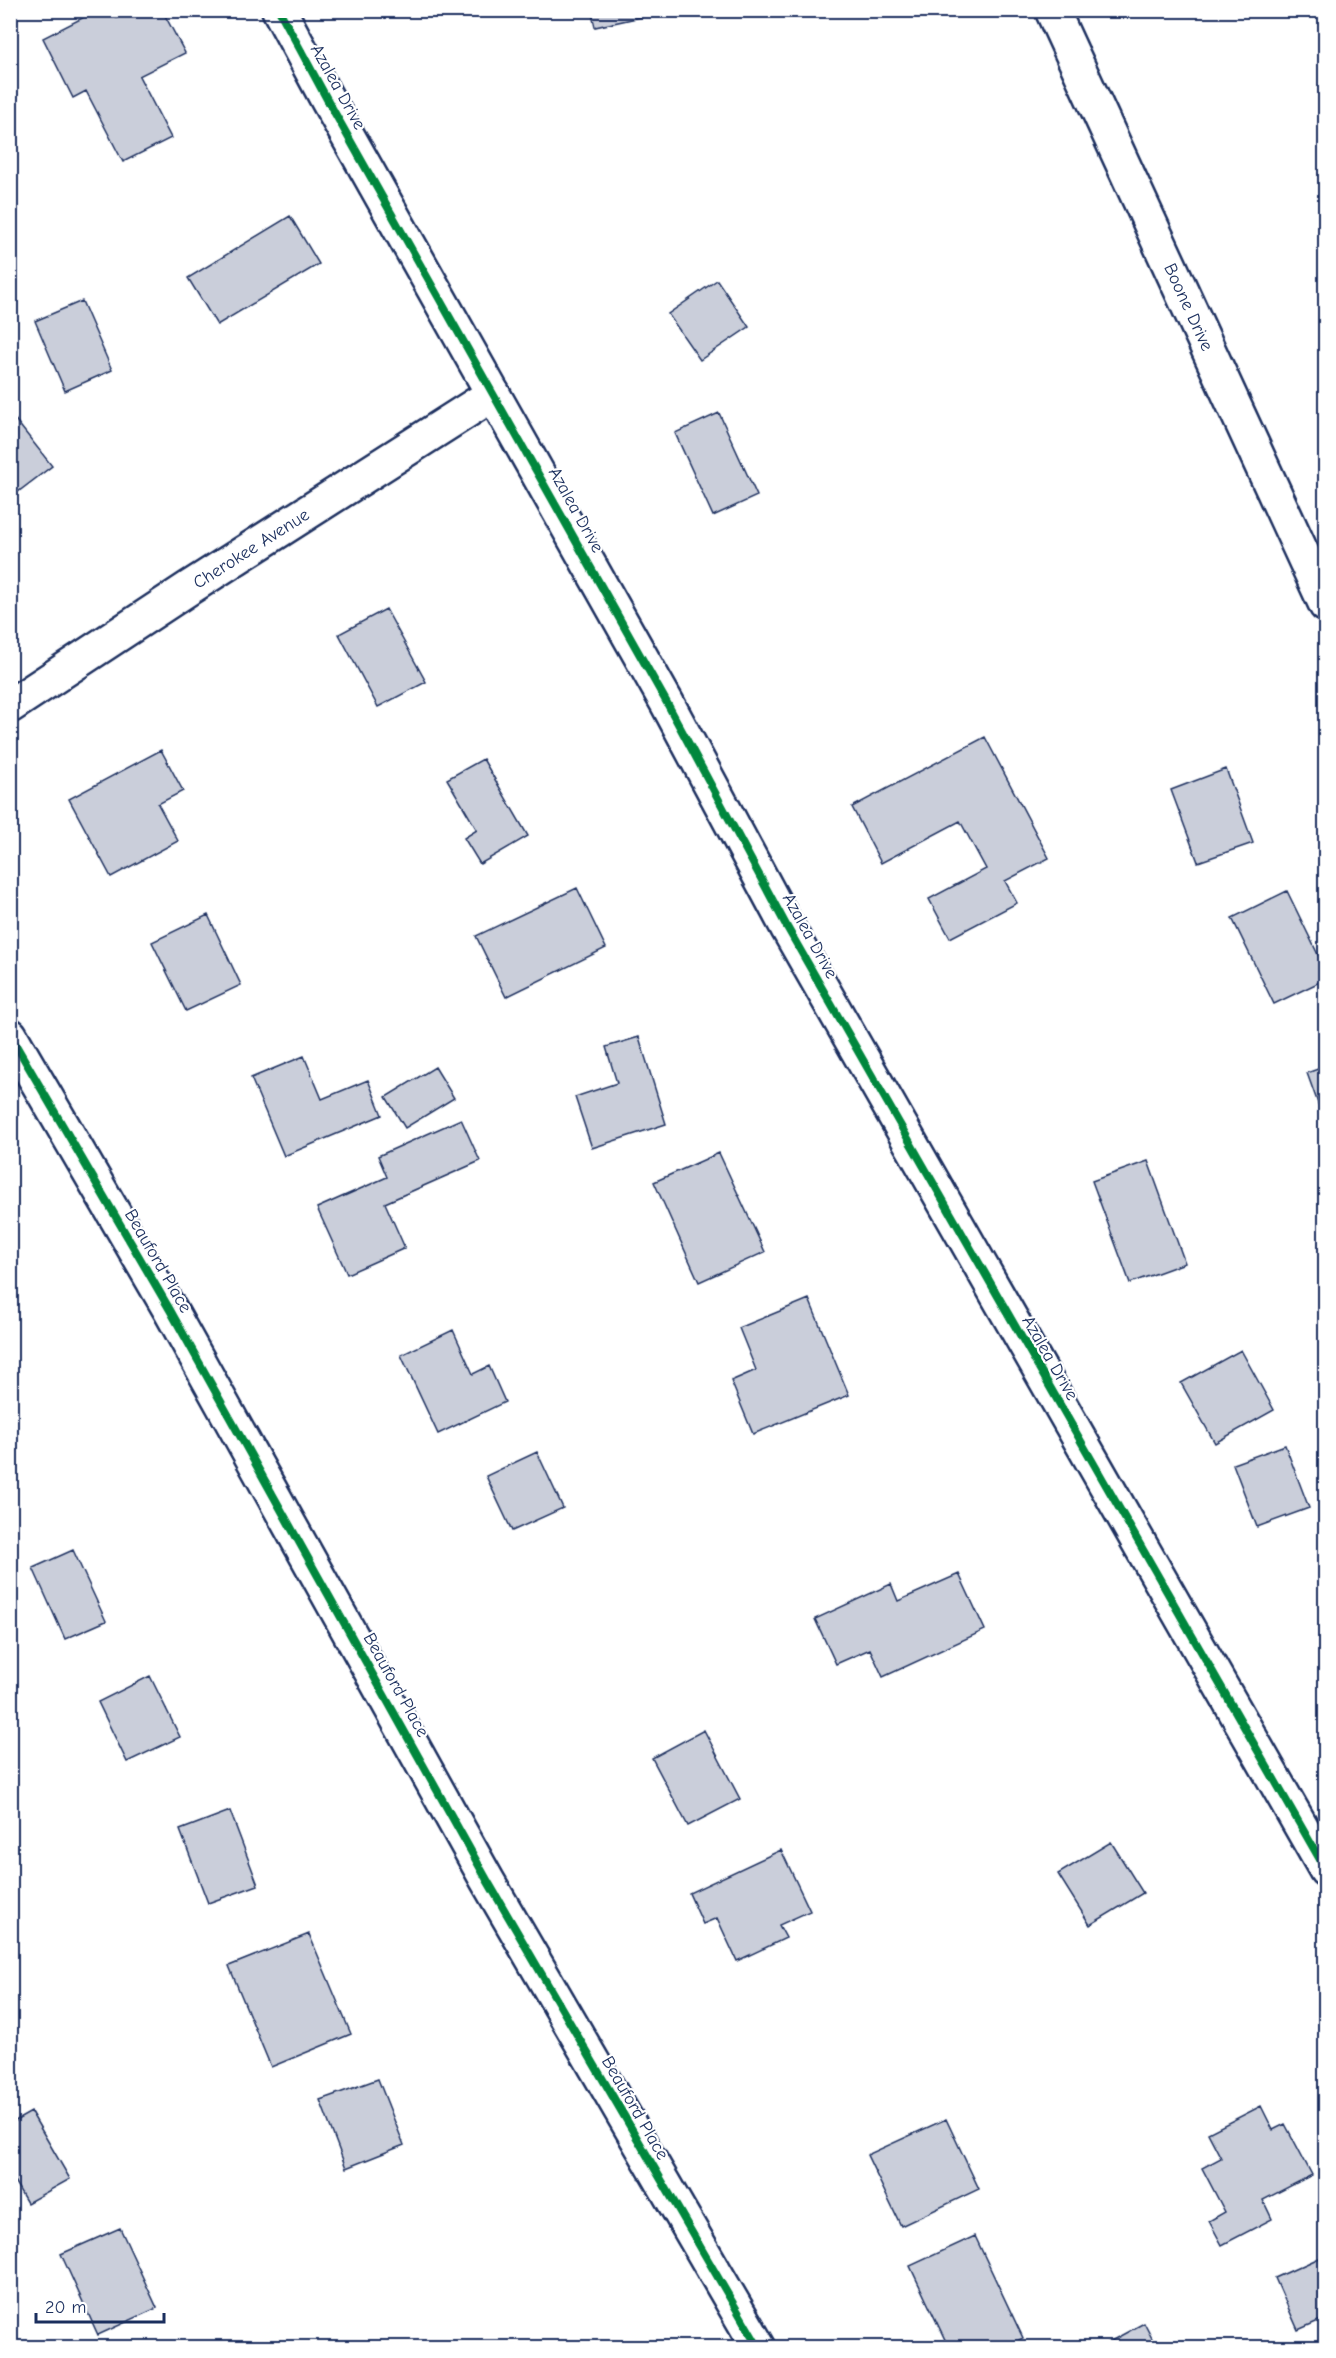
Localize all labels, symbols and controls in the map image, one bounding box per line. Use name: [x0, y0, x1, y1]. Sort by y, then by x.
street label: Azalea Drive: [306, 41, 370, 133]
street label: Boone Drive: [1160, 260, 1218, 354]
street label: Azalea Drive: [544, 464, 608, 556]
street label: Cherokee Avenue: [189, 504, 313, 593]
street label: Azalea Drive: [778, 890, 842, 982]
street label: Beauford Place: [120, 1206, 196, 1316]
street label: Azalea Drive: [1017, 1312, 1083, 1404]
street label: Beauford Place: [359, 1629, 433, 1741]
street label: Beauford Place: [597, 2053, 673, 2163]
scale bar: [36, 2286, 164, 2324]
text: 20 m: [45, 2297, 86, 2318]

